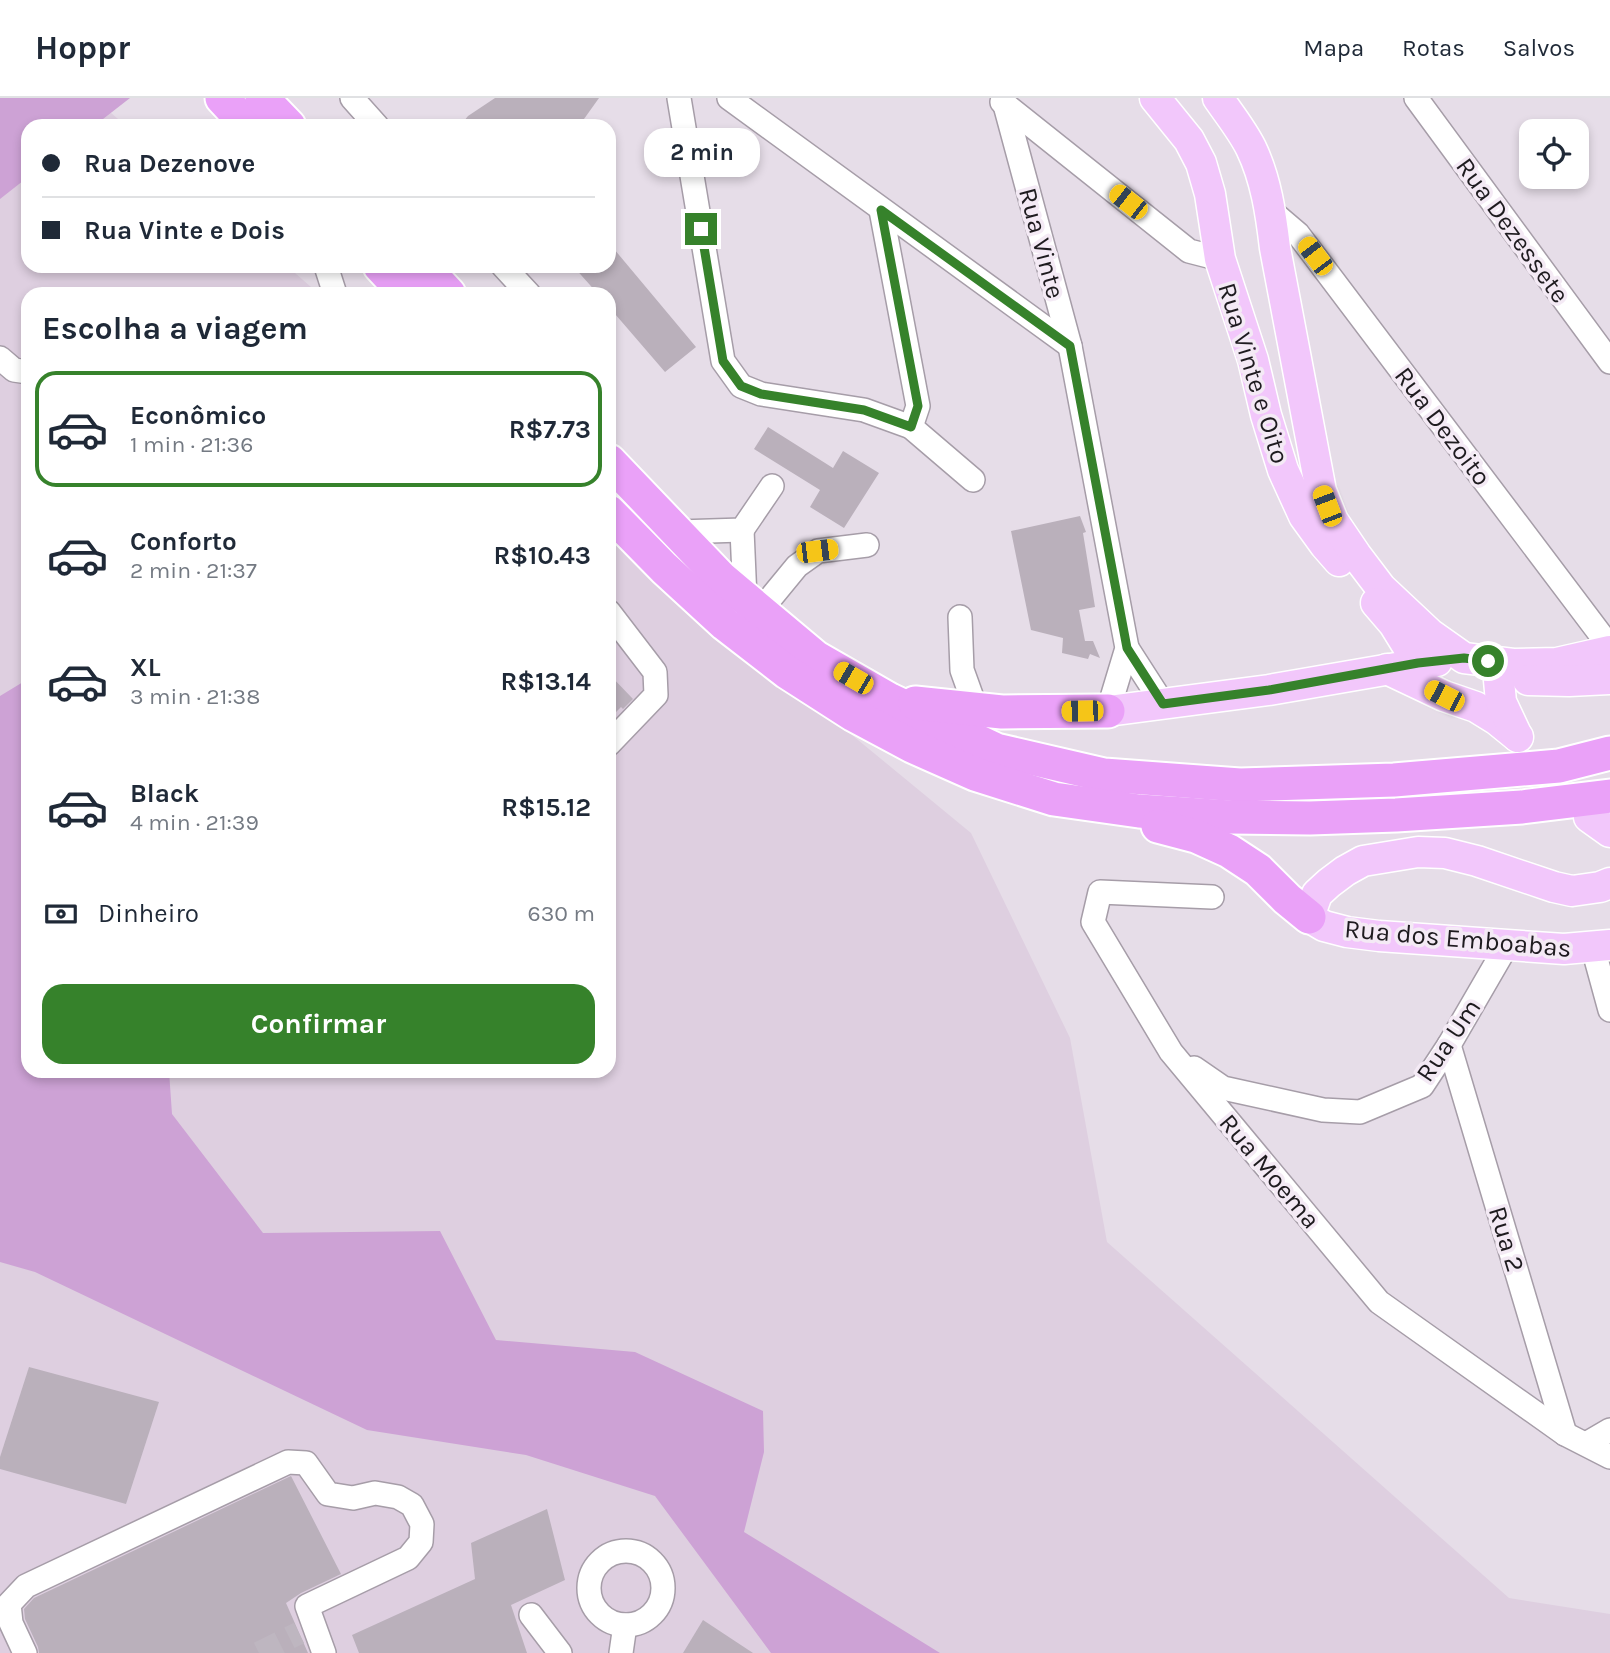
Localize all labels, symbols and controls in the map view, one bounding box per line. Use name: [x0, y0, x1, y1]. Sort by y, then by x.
text: Hoppr: [35, 29, 130, 67]
text: Mapa: [1303, 34, 1364, 62]
text: Rotas: [1402, 34, 1465, 62]
text: Salvos: [1503, 34, 1575, 62]
map controls: [1519, 119, 1589, 189]
button: locate: [1519, 119, 1589, 189]
callout: 2 min: [643, 128, 759, 176]
text: 2 min: [670, 139, 734, 166]
text: Rua Dezenove: [84, 148, 255, 179]
street label: Rua Dezessete: [1449, 152, 1576, 309]
car: [1105, 181, 1152, 223]
street label: Rua Vinte: [1012, 184, 1071, 302]
route end: [685, 213, 717, 245]
text: Rua Vinte e Dois: [84, 215, 285, 246]
car: [1294, 233, 1337, 279]
street label: Rua Vinte e Oito: [1211, 279, 1296, 467]
text: Escolha a viagem: [42, 310, 308, 347]
street label: Rua Dezoito: [1388, 361, 1497, 492]
icon: car: [46, 398, 109, 461]
text: Econômico: [130, 400, 266, 431]
text: R$7.73: [509, 414, 591, 445]
text: 1 min · 21:36: [130, 431, 253, 458]
car: [1310, 483, 1345, 529]
icon: car: [46, 524, 109, 587]
text: Conforto: [130, 526, 237, 557]
car: [795, 538, 840, 564]
text: R$10.43: [493, 540, 591, 571]
text: 2 min · 21:37: [130, 557, 257, 584]
route start: [1472, 645, 1504, 677]
icon: car: [46, 650, 109, 713]
text: XL: [130, 652, 161, 683]
car: [830, 658, 877, 698]
text: R$13.14: [501, 666, 591, 697]
car: [1421, 677, 1468, 715]
text: 3 min · 21:38: [130, 683, 260, 710]
car: [1061, 700, 1104, 722]
icon: car: [46, 776, 109, 839]
text: Black: [130, 778, 199, 809]
text: R$15.12: [501, 792, 591, 823]
text: 4 min · 21:39: [130, 809, 259, 836]
icon: cash: [42, 895, 80, 933]
text: Dinheiro: [98, 898, 199, 929]
text: 630 m: [528, 900, 595, 927]
street label: Rua dos Emboabas: [1343, 913, 1573, 964]
button: Confirmar: [42, 984, 595, 1064]
street label: Rua Um: [1409, 993, 1487, 1088]
street label: Rua Moema: [1213, 1108, 1327, 1235]
street label: Rua 2: [1482, 1202, 1531, 1276]

